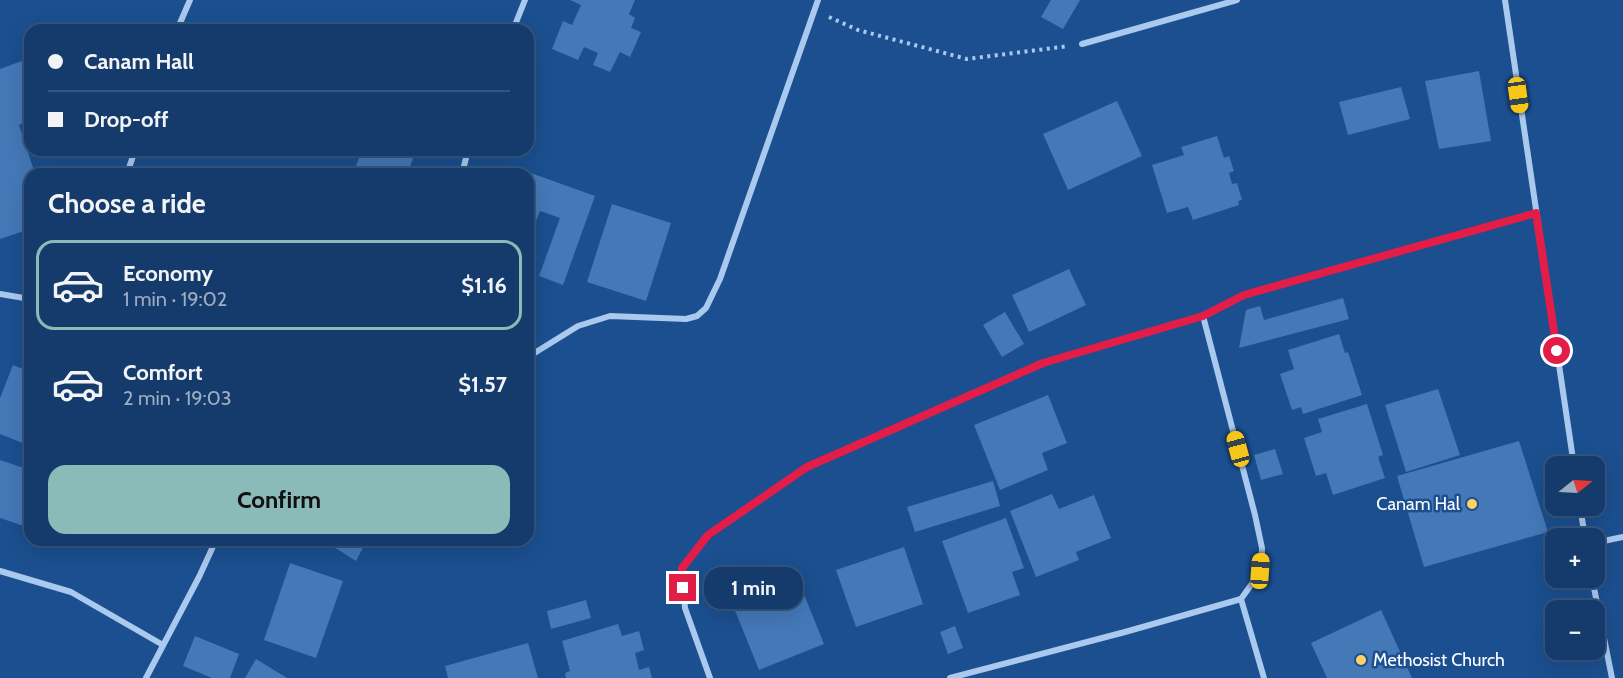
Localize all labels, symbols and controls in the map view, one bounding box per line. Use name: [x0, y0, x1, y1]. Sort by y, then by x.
text: Canam Hall: [84, 48, 194, 75]
car: [1507, 76, 1529, 114]
text: Drop-off: [84, 106, 168, 133]
text: Choose a ride: [48, 187, 206, 220]
icon: car: [51, 258, 105, 312]
text: Economy: [123, 260, 213, 287]
text: $1.16: [461, 272, 507, 299]
text: 1 min · 19:02: [123, 287, 227, 311]
route start: [1543, 337, 1570, 364]
icon: car: [51, 357, 105, 411]
text: Comfort: [123, 359, 202, 386]
text: $1.57: [458, 371, 507, 398]
text: 2 min · 19:03: [123, 386, 232, 410]
car: [1225, 429, 1251, 469]
north arrow: [1545, 456, 1605, 516]
map controls: [1545, 456, 1605, 660]
button: Confirm: [48, 465, 510, 534]
place label: Canam Hal: [1376, 493, 1461, 515]
marker: Canam Hal: [1465, 497, 1479, 511]
button: +: [1545, 528, 1605, 588]
car: [1250, 552, 1270, 590]
callout: 1 min: [704, 567, 803, 609]
route end: [669, 574, 696, 601]
text: 1 min: [731, 576, 776, 600]
button: −: [1545, 600, 1605, 660]
place label: Methosist Church: [1373, 649, 1505, 671]
marker: Methosist Church: [1354, 653, 1368, 667]

